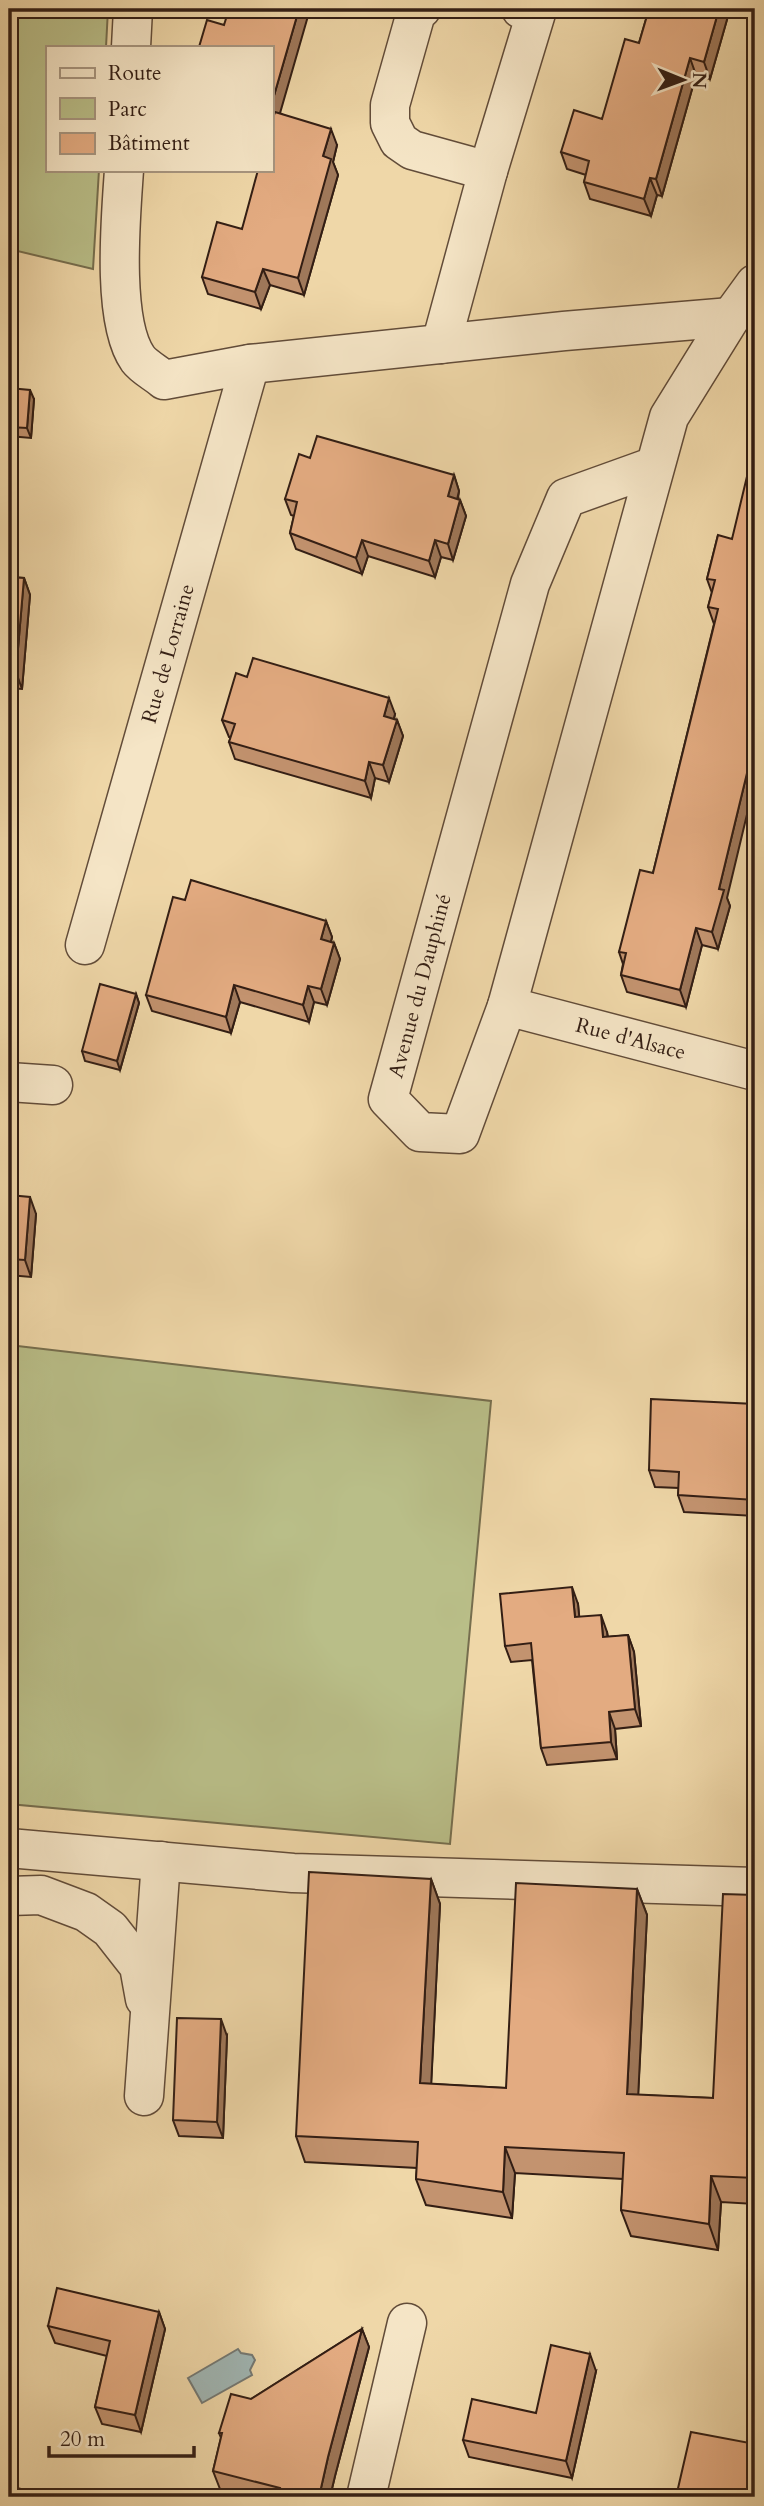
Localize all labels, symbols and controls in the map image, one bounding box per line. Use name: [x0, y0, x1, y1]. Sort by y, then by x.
legend: [46, 46, 273, 172]
north arrow: [648, 46, 718, 116]
text: Route: [108, 59, 162, 88]
text: N: [686, 72, 712, 89]
text: Parc: [108, 95, 147, 124]
text: Bâtiment: [108, 129, 190, 158]
street label: Rue de Lorraine: [134, 581, 201, 727]
street label: Avenue du Dauphiné: [381, 891, 459, 1081]
street label: Rue d'Alsace: [573, 1010, 689, 1067]
scale bar: [49, 2415, 194, 2459]
text: 20 m: [60, 2425, 105, 2454]

